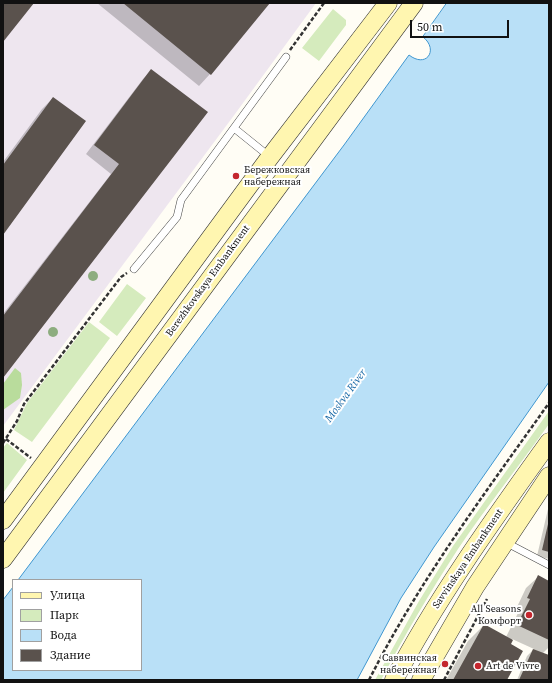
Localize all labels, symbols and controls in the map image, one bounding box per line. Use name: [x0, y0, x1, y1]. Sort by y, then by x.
scale bar: [412, 12, 511, 38]
text: 50 m: [417, 19, 443, 35]
place label: Бережковская набережная: [244, 164, 310, 188]
marker: Бережковская набережная: [231, 171, 241, 181]
street label: Berezhkovskaya Embankment: [164, 223, 252, 339]
water label: Moskva River: [322, 367, 370, 425]
street label: Savvinskaya Embankment: [430, 507, 506, 611]
legend: [12, 579, 142, 671]
text: Улица: [50, 587, 85, 603]
place label: All Seasons Комфорт: [471, 603, 521, 626]
text: Парк: [50, 607, 79, 623]
marker: All Seasons Комфорт: [524, 610, 534, 620]
text: Вода: [50, 627, 77, 643]
text: Здание: [50, 647, 91, 663]
place label: Саввинская набережная: [380, 652, 437, 676]
marker: Саввинская набережная: [440, 659, 450, 669]
place label: Art de Vivre: [486, 660, 539, 672]
marker: Art de Vivre: [473, 661, 483, 671]

